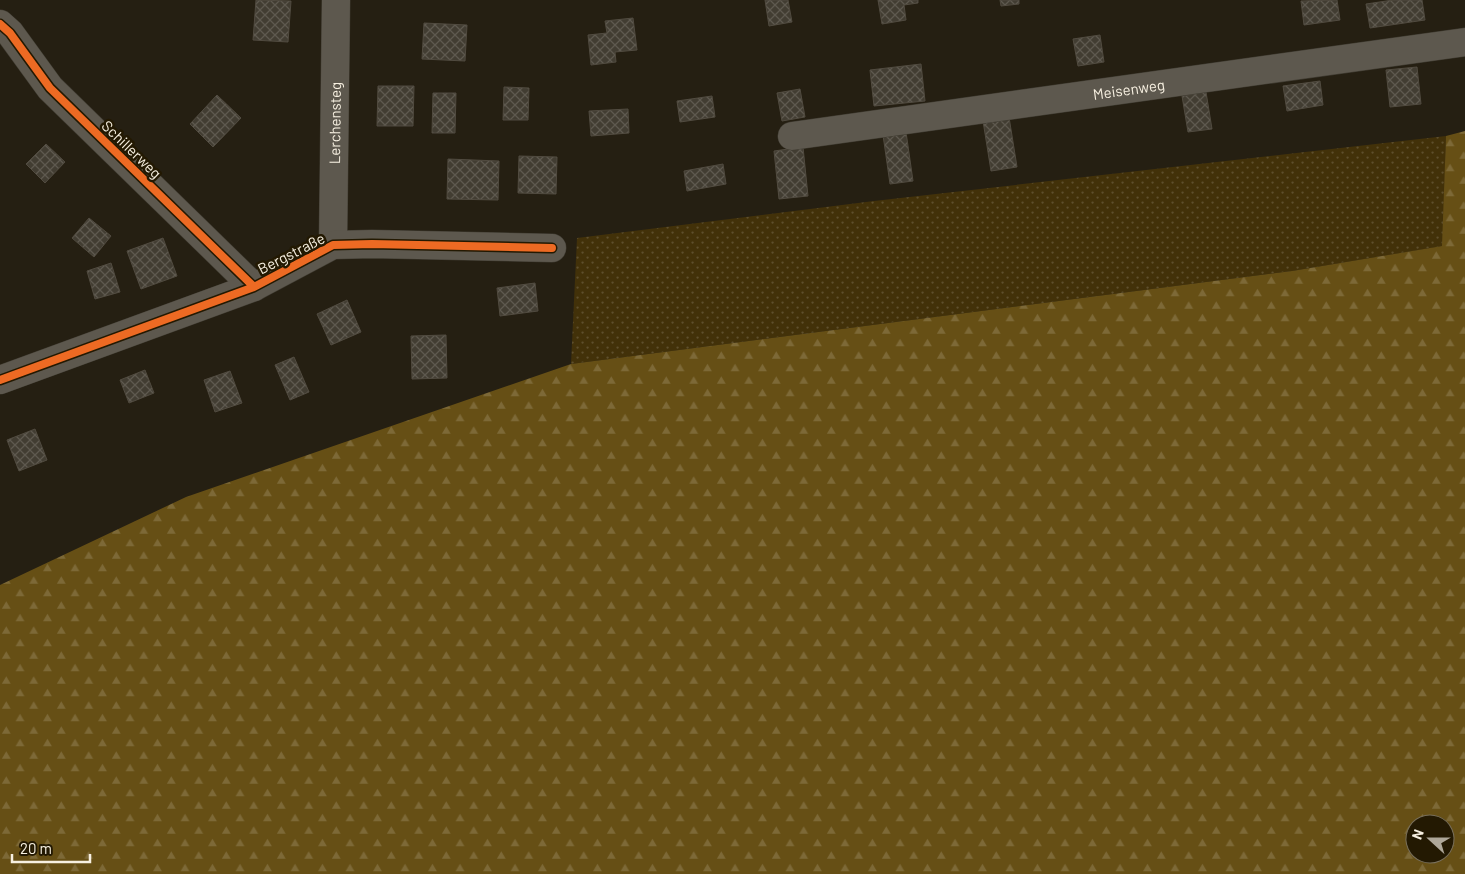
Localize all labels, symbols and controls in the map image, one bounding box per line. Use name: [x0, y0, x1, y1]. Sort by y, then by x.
street label: Meisenweg: [1092, 75, 1166, 103]
street label: Lerchensteg: [325, 82, 344, 164]
street label: Schillerweg: [98, 116, 166, 182]
street label: Bergstraße: [255, 228, 327, 278]
north arrow: [1405, 814, 1455, 864]
text: N: [1408, 827, 1427, 842]
scale bar: [12, 832, 90, 864]
text: 20 m: [20, 839, 52, 857]

